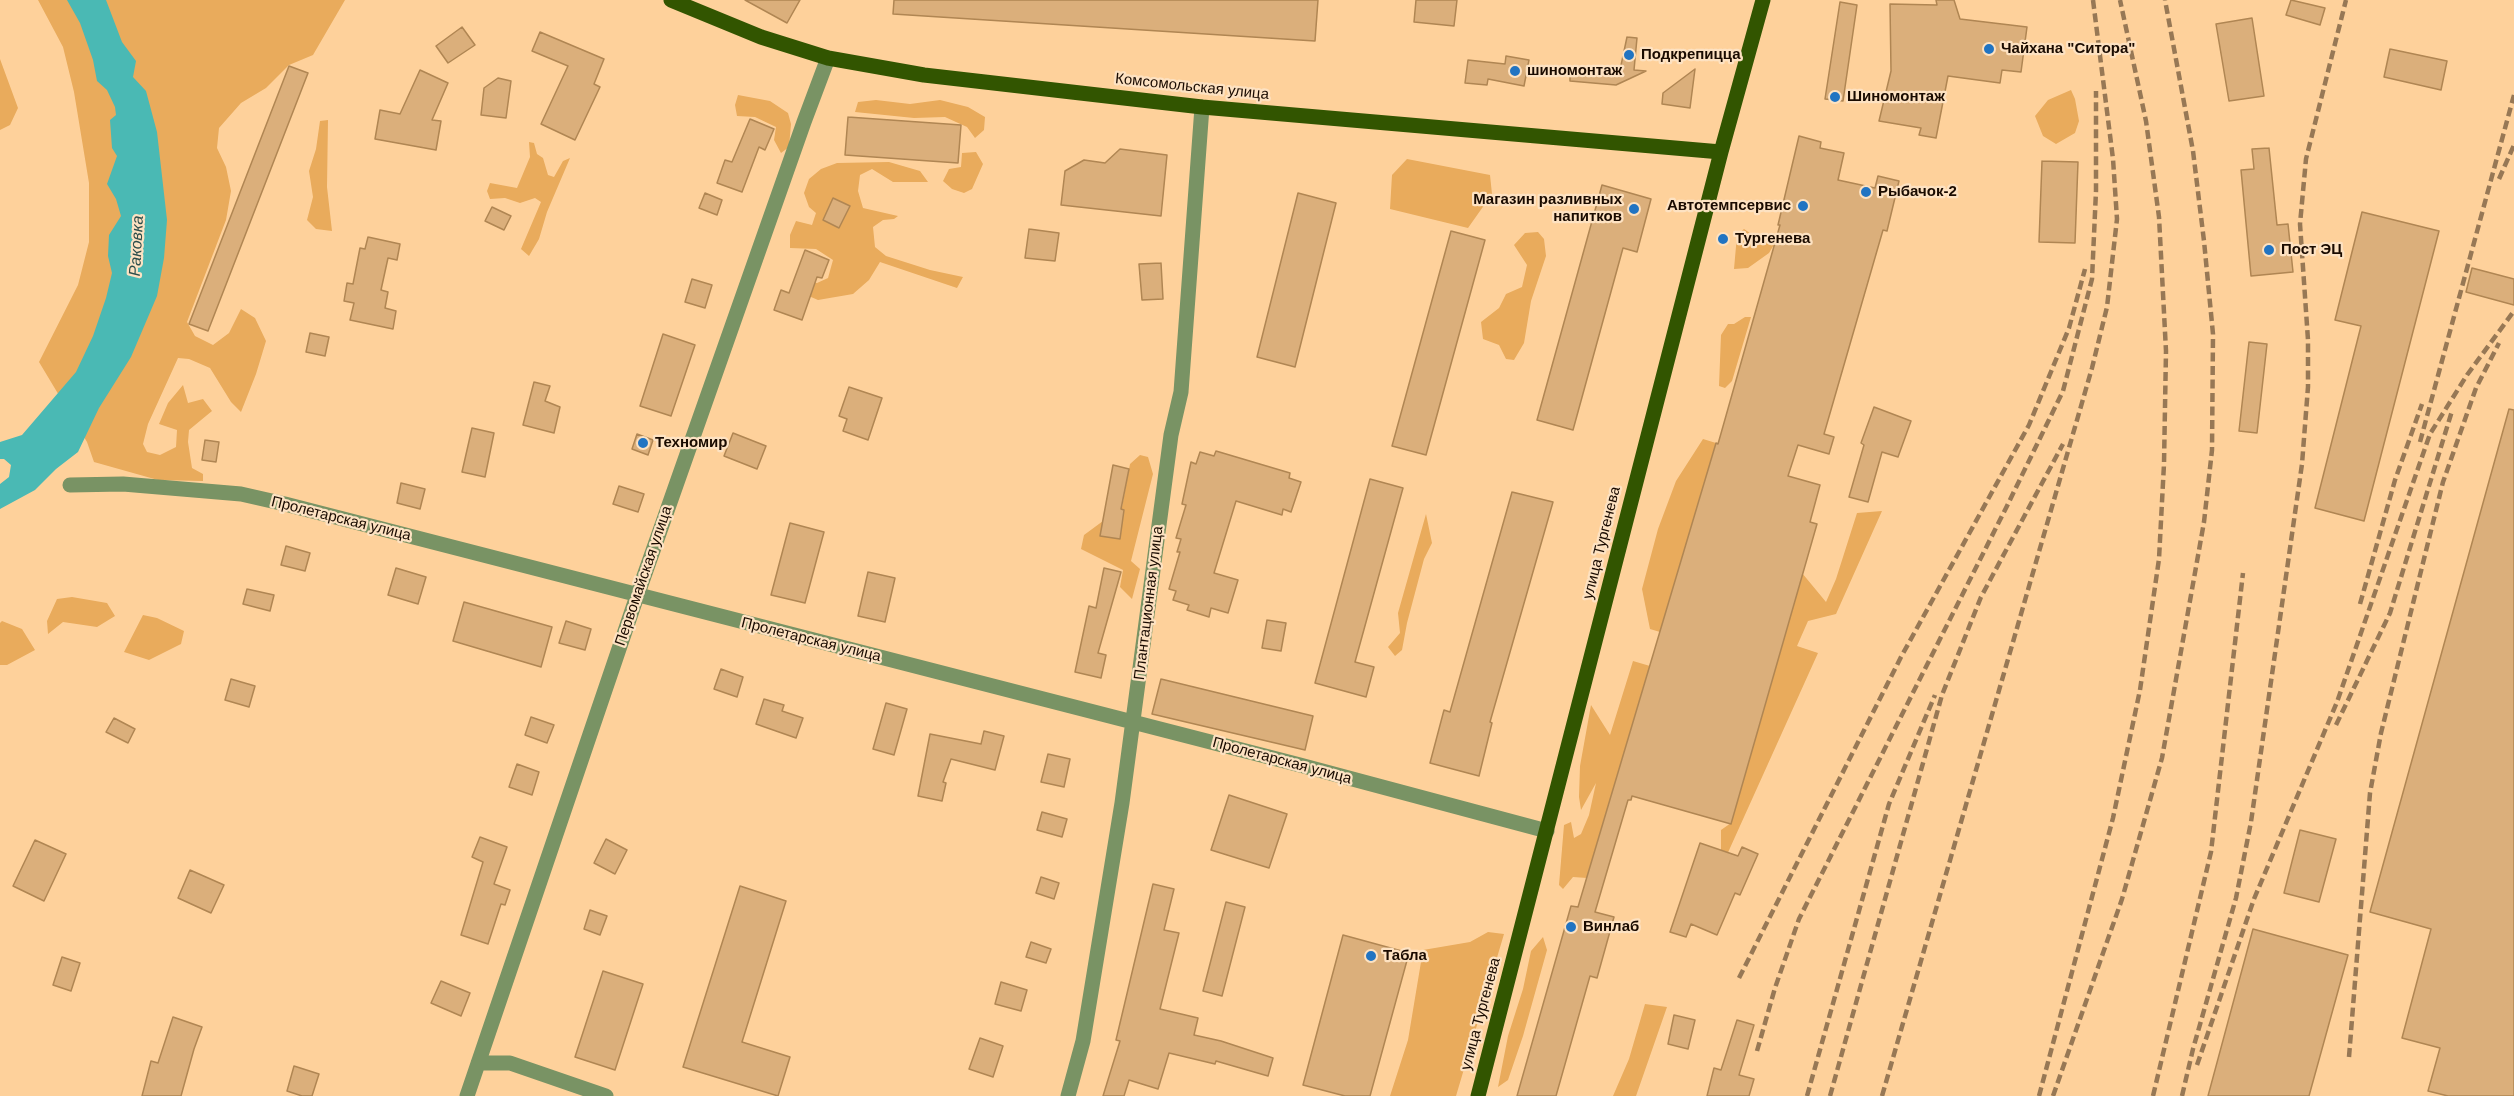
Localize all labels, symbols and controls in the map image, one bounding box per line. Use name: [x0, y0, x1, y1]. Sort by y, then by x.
place label: Чайхана "Ситора": [2001, 40, 2135, 58]
marker: Чайхана "Ситора": [1982, 42, 1996, 56]
place label: Подкрепицца: [1641, 46, 1741, 64]
marker: Подкрепицца: [1622, 48, 1636, 62]
place label: шиномонтаж: [1527, 62, 1622, 80]
marker: шиномонтаж: [1508, 64, 1522, 78]
street label: Комсомольская улица: [1114, 70, 1270, 104]
place label: Шиномонтаж: [1847, 88, 1945, 106]
marker: Шиномонтаж: [1828, 90, 1842, 104]
place label: Рыбачок-2: [1878, 183, 1957, 201]
marker: Рыбачок-2: [1859, 185, 1873, 199]
place label: Магазин разливных напитков: [1473, 191, 1622, 226]
place label: Автотемпсервис: [1667, 197, 1791, 215]
marker: Автотемпсервис: [1796, 199, 1810, 213]
marker: Магазин разливных напитков: [1627, 202, 1641, 216]
water label: Раковка: [126, 215, 148, 277]
place label: Тургенева: [1735, 230, 1810, 248]
marker: Тургенева: [1716, 232, 1730, 246]
place label: Пост ЭЦ: [2281, 241, 2342, 259]
marker: Пост ЭЦ: [2262, 243, 2276, 257]
place label: Техномир: [655, 434, 727, 452]
marker: Техномир: [636, 436, 650, 450]
street label: улица Тургенева: [1579, 485, 1625, 601]
street label: Пролетарская улица: [269, 493, 413, 545]
street label: Первомайская улица: [612, 504, 676, 648]
street label: Плантационная улица: [1131, 525, 1167, 681]
street label: Пролетарская улица: [739, 614, 883, 666]
street label: Пролетарская улица: [1210, 734, 1354, 788]
place label: Винлаб: [1583, 918, 1639, 936]
marker: Винлаб: [1564, 920, 1578, 934]
place label: Табла: [1383, 947, 1427, 965]
marker: Табла: [1364, 949, 1378, 963]
street label: улица Тургенева: [1457, 956, 1505, 1072]

